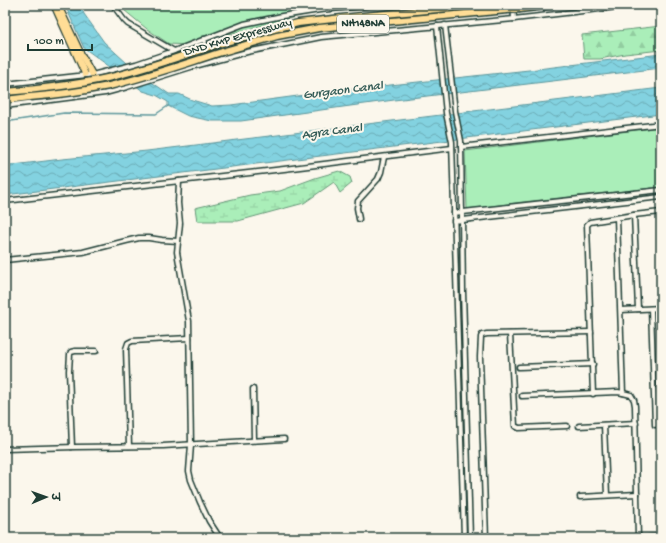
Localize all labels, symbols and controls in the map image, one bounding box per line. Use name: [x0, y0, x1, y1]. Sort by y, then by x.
road number: NH148NA: [337, 15, 389, 33]
street label: DND KMP Expressway: [181, 16, 294, 60]
scale bar: [28, 26, 92, 52]
text: 100 m: [33, 35, 64, 49]
water label: Gurgaon Canal: [302, 79, 385, 103]
water label: Agra Canal: [301, 121, 364, 143]
north arrow: [26, 477, 66, 517]
text: उ: [48, 492, 61, 502]

